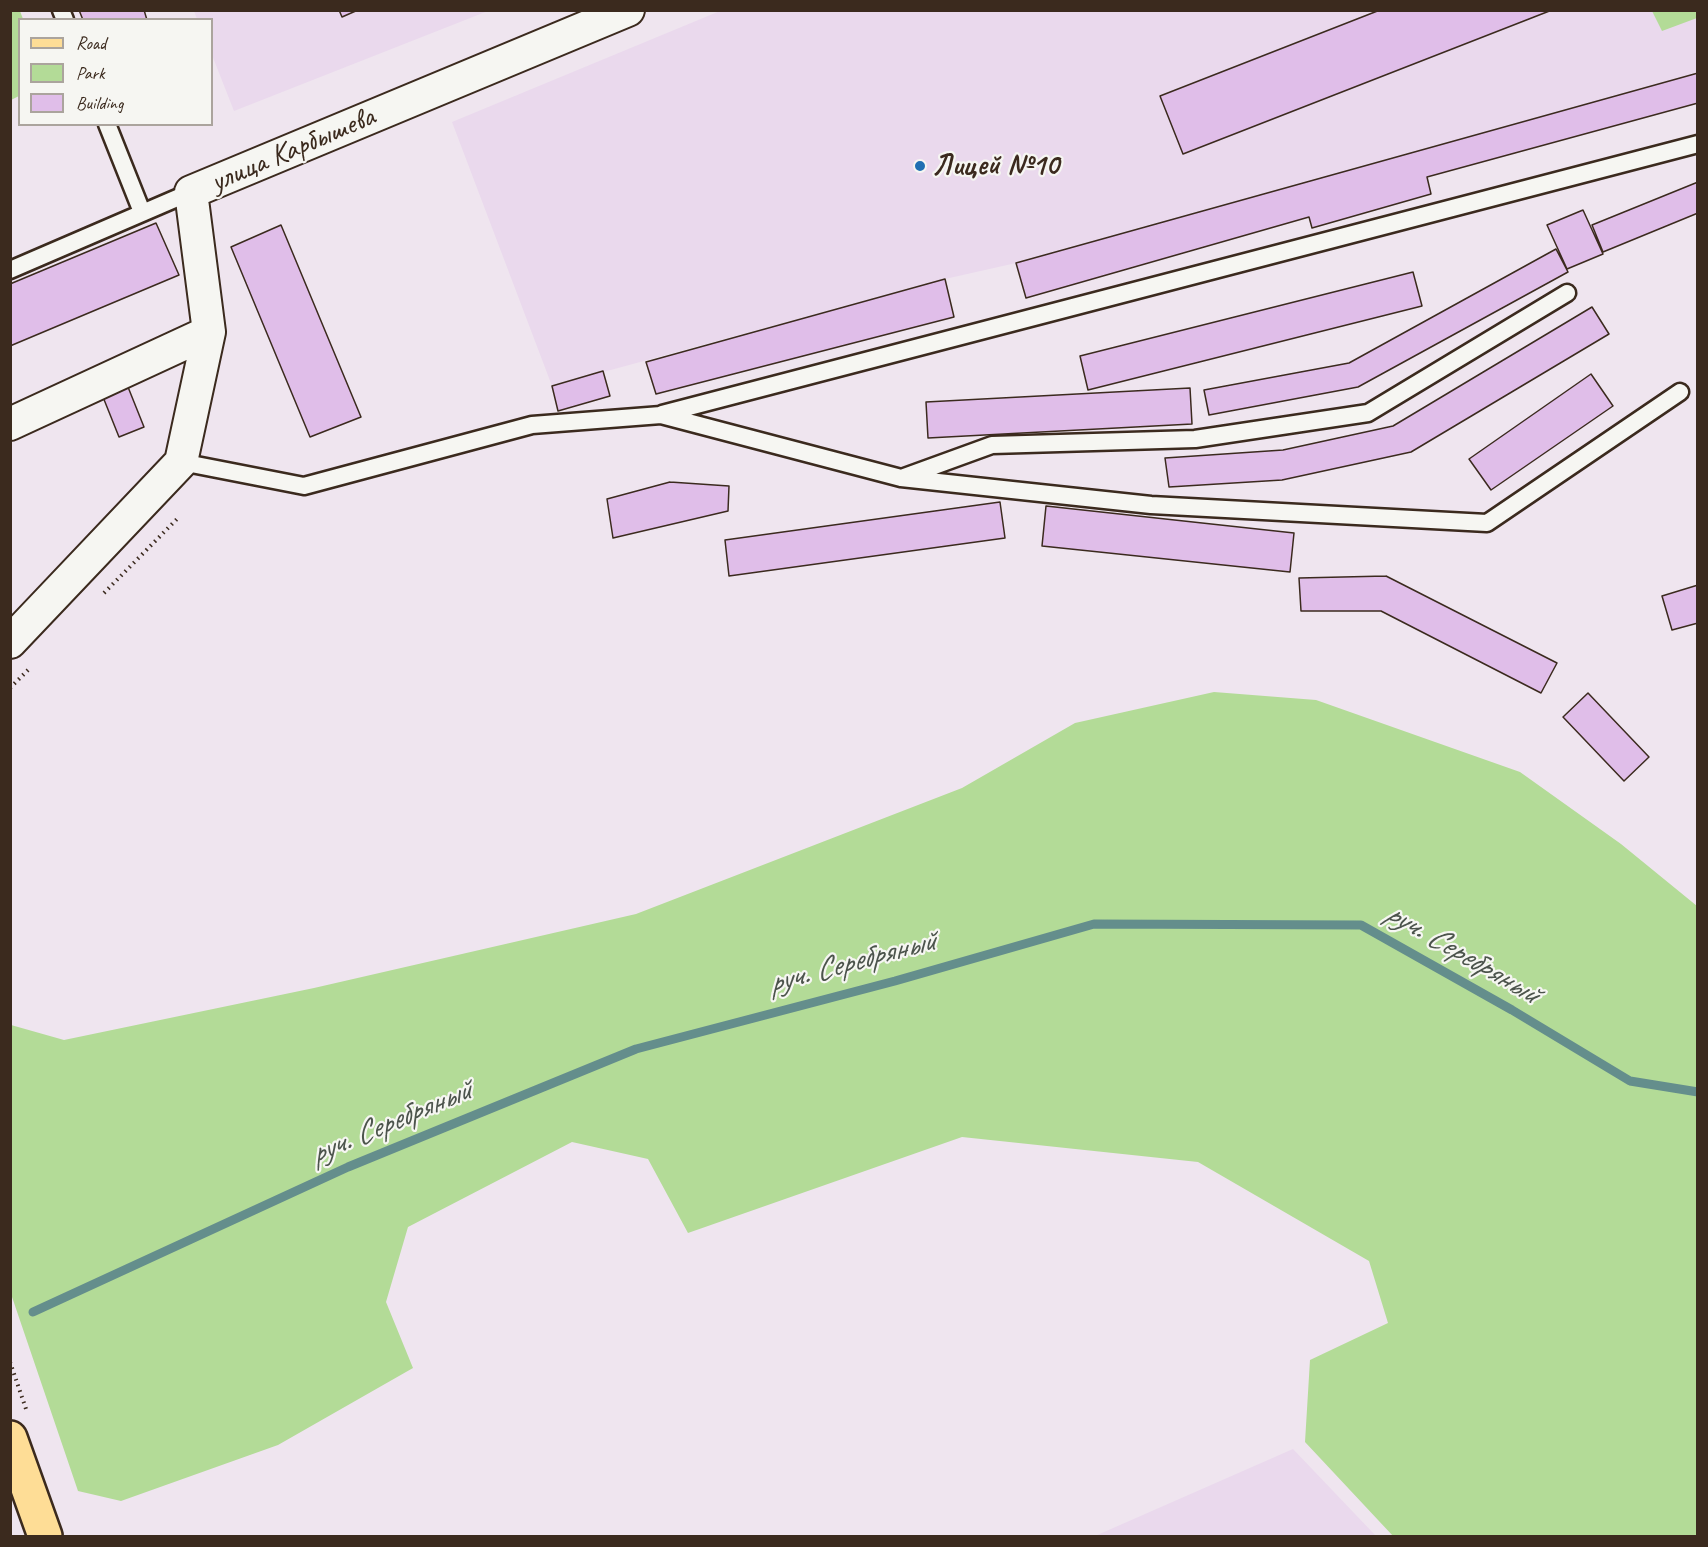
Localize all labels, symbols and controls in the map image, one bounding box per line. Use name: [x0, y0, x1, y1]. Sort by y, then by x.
legend: [18, 18, 213, 126]
text: Road: [76, 32, 106, 54]
text: Park: [76, 62, 105, 84]
text: Building: [76, 92, 123, 114]
street label: улица Карбышева: [205, 99, 381, 201]
place label: Лицей №10: [932, 148, 1059, 184]
marker: Лицей №10: [913, 159, 927, 173]
water label: руч. Серебряный: [1378, 895, 1546, 1013]
water label: руч. Серебряный: [764, 922, 940, 1004]
water label: руч. Серебряный: [305, 1072, 477, 1174]

